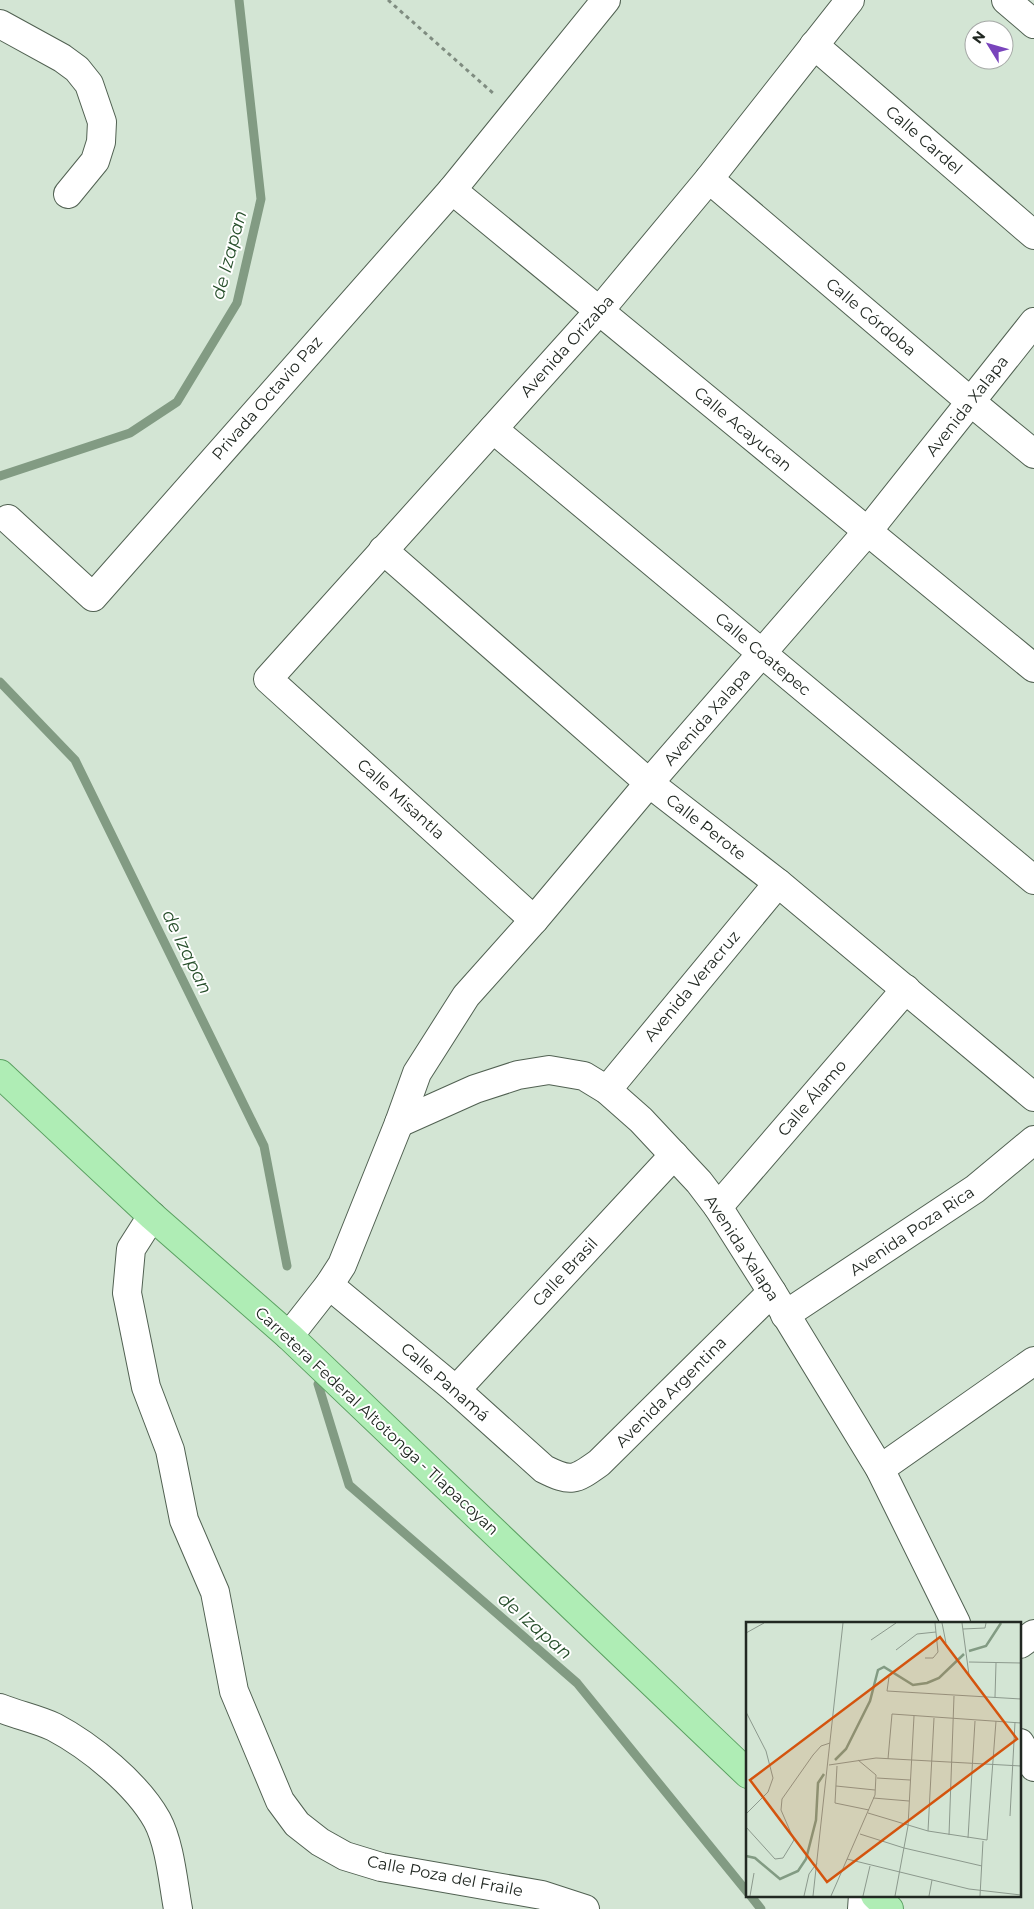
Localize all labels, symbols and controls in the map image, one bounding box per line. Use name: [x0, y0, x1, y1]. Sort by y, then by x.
north arrow: [964, 20, 1014, 70]
text: N: [968, 27, 989, 47]
street label: Calle Cardel: [882, 102, 966, 178]
water label: de Izapan: [207, 208, 251, 302]
street label: Calle Córdoba: [822, 274, 920, 360]
street label: Avenida Orizaba: [516, 291, 618, 401]
street label: Privada Octavio Paz: [208, 332, 326, 464]
street label: Avenida Xalapa: [922, 352, 1012, 460]
street label: Calle Acayucan: [690, 383, 796, 475]
street label: Calle Coatepec: [711, 609, 815, 699]
street label: Avenida Xalapa: [660, 665, 754, 769]
street label: Calle Misantla: [353, 755, 449, 843]
street label: Calle Perote: [662, 790, 750, 864]
water label: de Izapan: [157, 906, 217, 998]
street label: Avenida Veracruz: [640, 927, 744, 1045]
street label: Calle Álamo: [774, 1056, 850, 1140]
street label: Avenida Poza Rica: [846, 1182, 978, 1280]
street label: Avenida Xalapa: [701, 1191, 783, 1305]
street label: Calle Brasil: [528, 1234, 602, 1310]
street label: Carretera Federal Altotonga - Tlapacoyan: [251, 1303, 503, 1539]
street label: Avenida Argentina: [612, 1333, 730, 1451]
street label: Calle Panamá: [397, 1339, 493, 1425]
water label: de Izapan: [493, 1588, 577, 1664]
inset map: [746, 1622, 1022, 1896]
street label: Calle Poza del Fraile: [365, 1852, 525, 1900]

